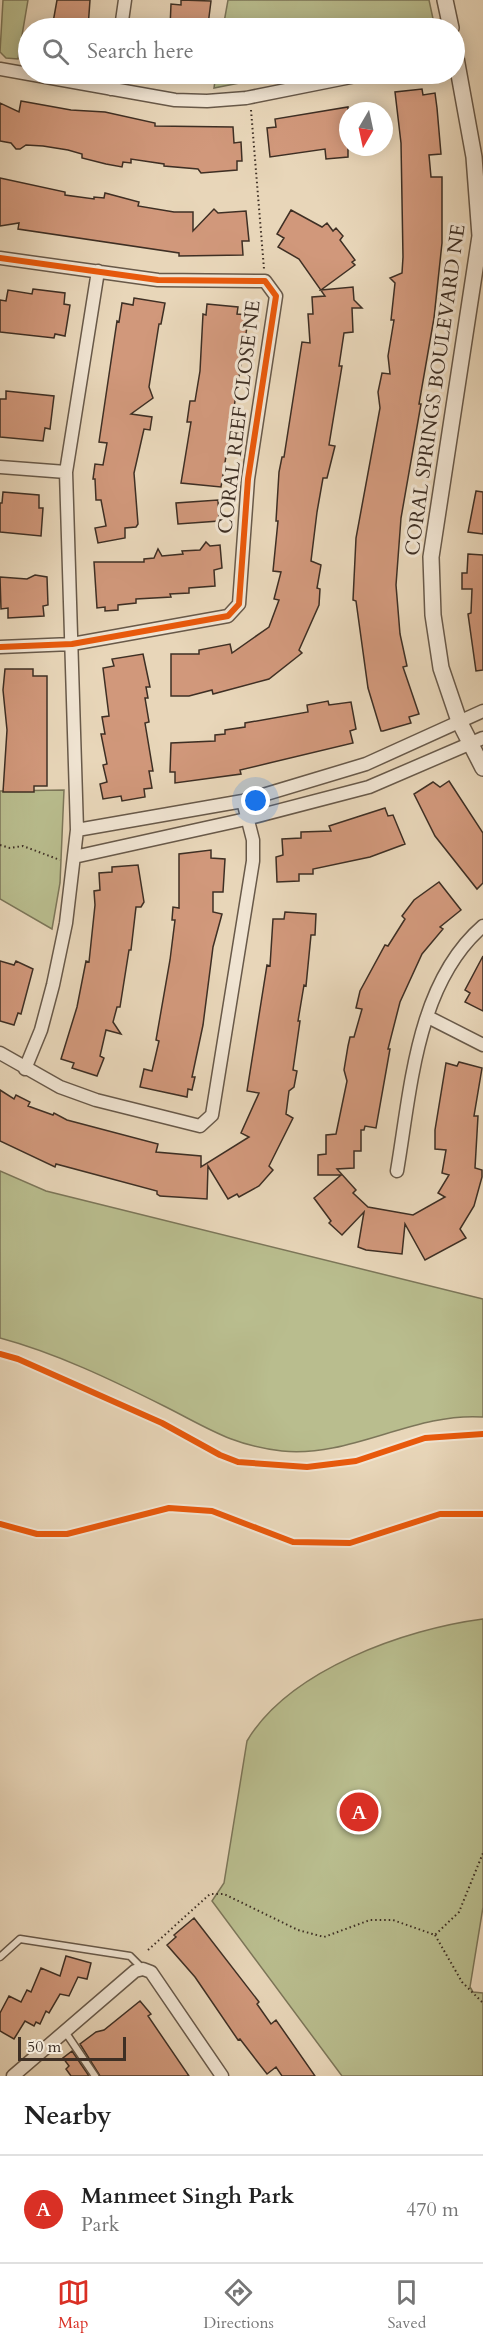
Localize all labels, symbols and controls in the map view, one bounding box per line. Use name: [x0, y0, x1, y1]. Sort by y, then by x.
search box: [18, 18, 465, 84]
icon: search: [39, 35, 72, 68]
text: Search here: [87, 36, 194, 66]
north arrow: [339, 102, 393, 156]
street label: CORAL SPRINGS BOULEVARD NE: [398, 223, 472, 557]
street label: CORAL REEF CLOSE NE: [211, 299, 267, 535]
your location: [241, 786, 270, 815]
pin: A: [340, 1790, 378, 1834]
scale bar: [18, 2034, 126, 2062]
text: 50 m: [27, 2036, 61, 2058]
text: Nearby: [24, 2098, 112, 2133]
text: Manmeet Singh Park: [81, 2181, 294, 2211]
text: A: [36, 2196, 51, 2223]
text: 470 m: [406, 2196, 459, 2223]
text: Park: [81, 2211, 119, 2238]
tab: Map: [57, 2276, 90, 2334]
tab: Directions: [203, 2276, 274, 2334]
tab: Saved: [387, 2276, 426, 2334]

